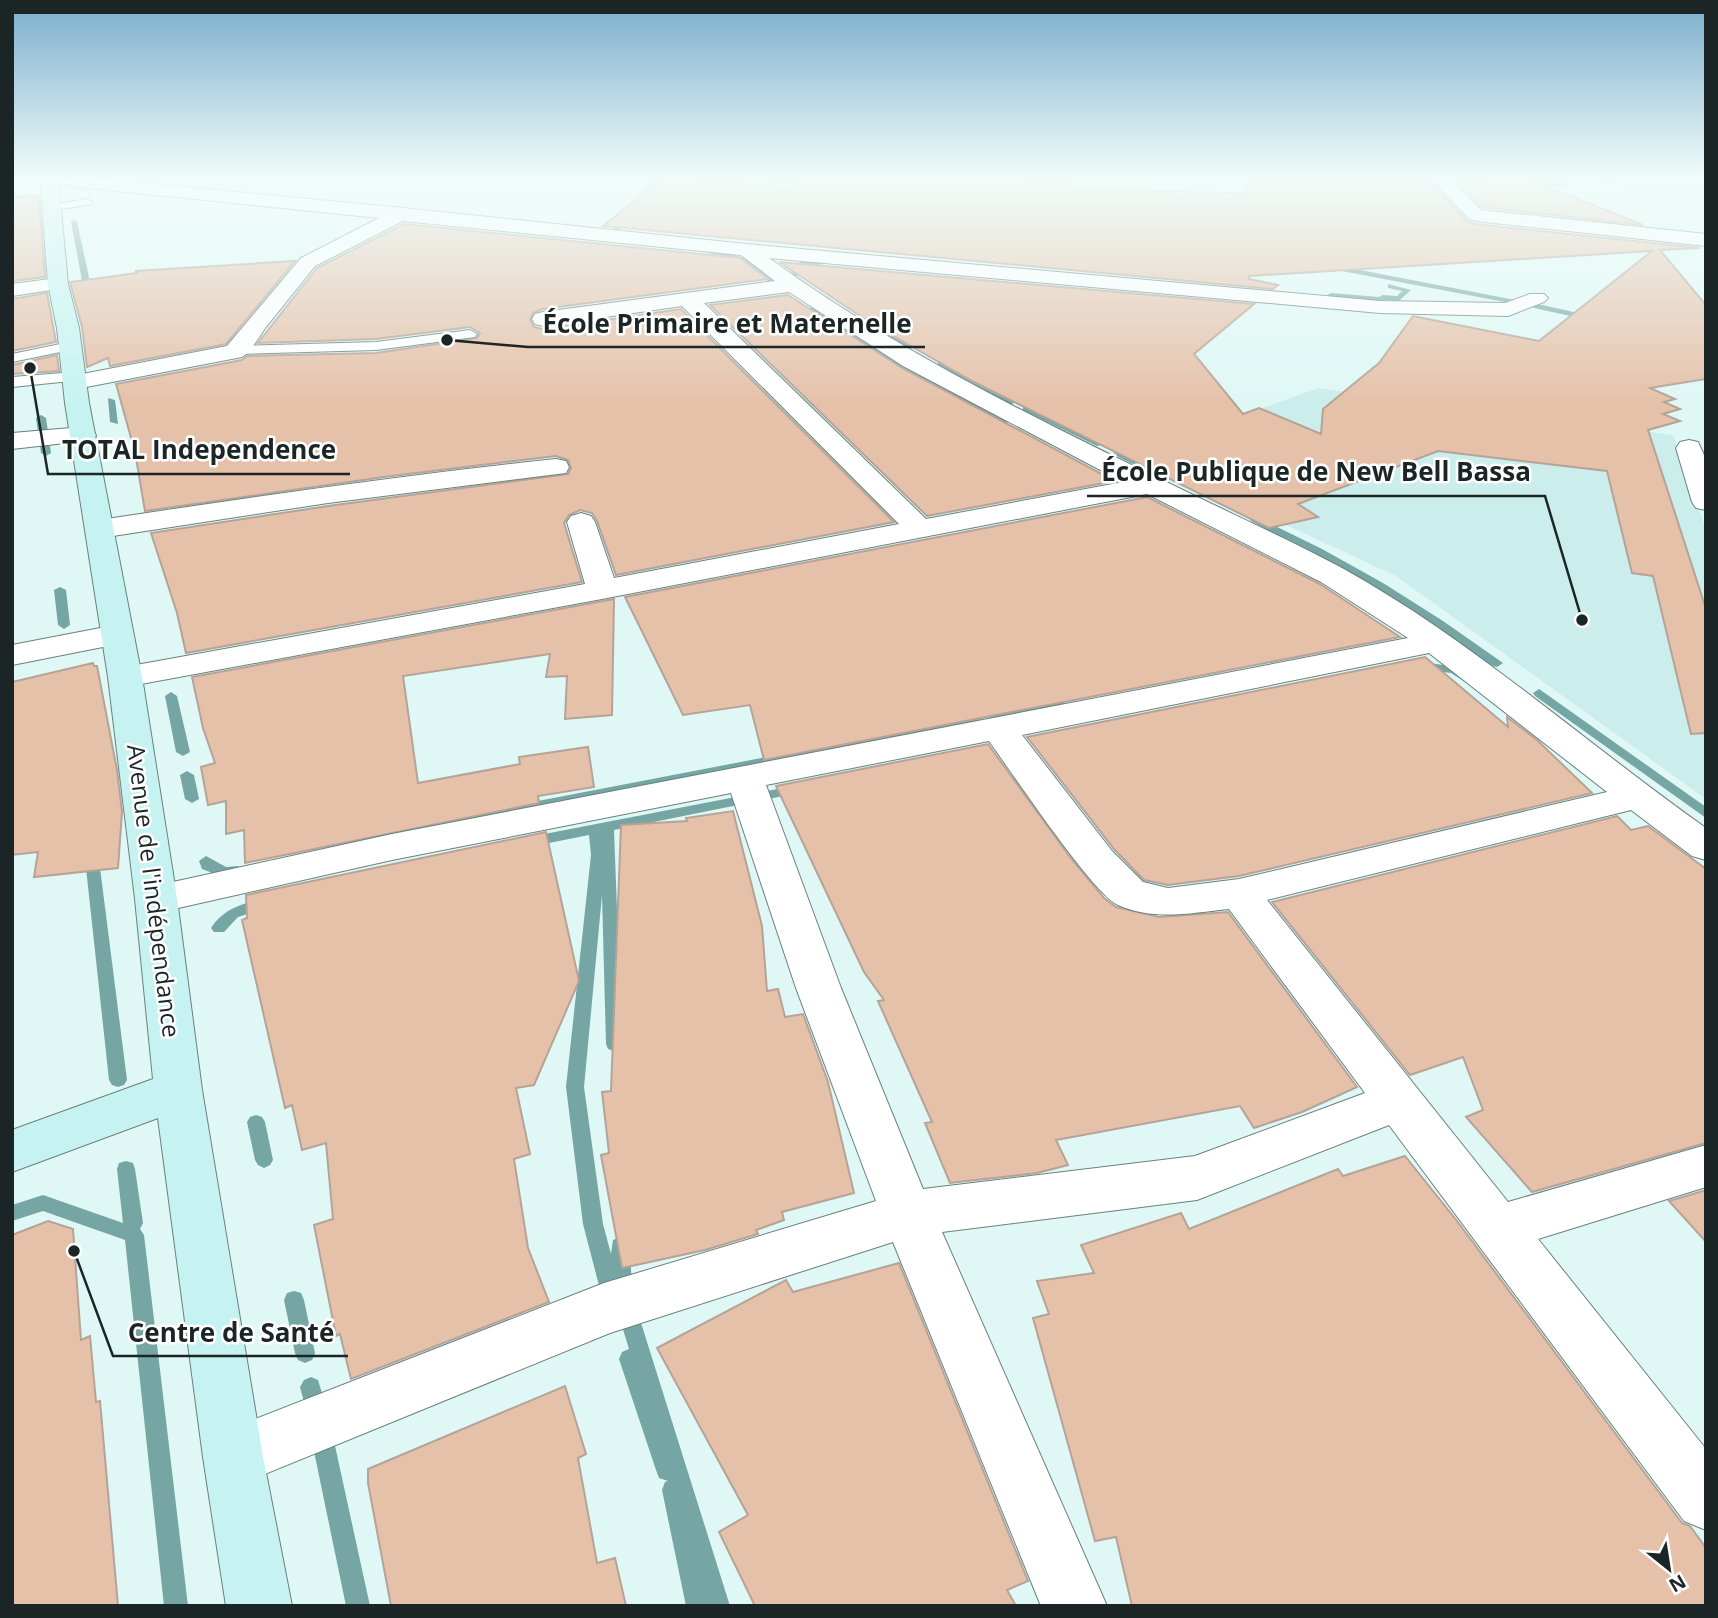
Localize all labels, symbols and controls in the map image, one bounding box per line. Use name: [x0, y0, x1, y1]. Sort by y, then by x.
callout: École Primaire et Maternelle: [528, 300, 925, 347]
text: École Primaire et Maternelle: [543, 305, 912, 341]
callout: TOTAL Independence: [48, 427, 350, 474]
text: TOTAL Independence: [62, 431, 336, 467]
callout: École Publique de New Bell Bassa: [1087, 449, 1545, 496]
text: École Publique de New Bell Bassa: [1101, 453, 1531, 489]
street label: Avenue de l'indépendance: [120, 742, 189, 1039]
callout: Centre de Santé: [113, 1309, 348, 1356]
text: Centre de Santé: [128, 1314, 334, 1350]
north arrow: [1634, 1534, 1704, 1604]
text: N: [1664, 1569, 1691, 1599]

